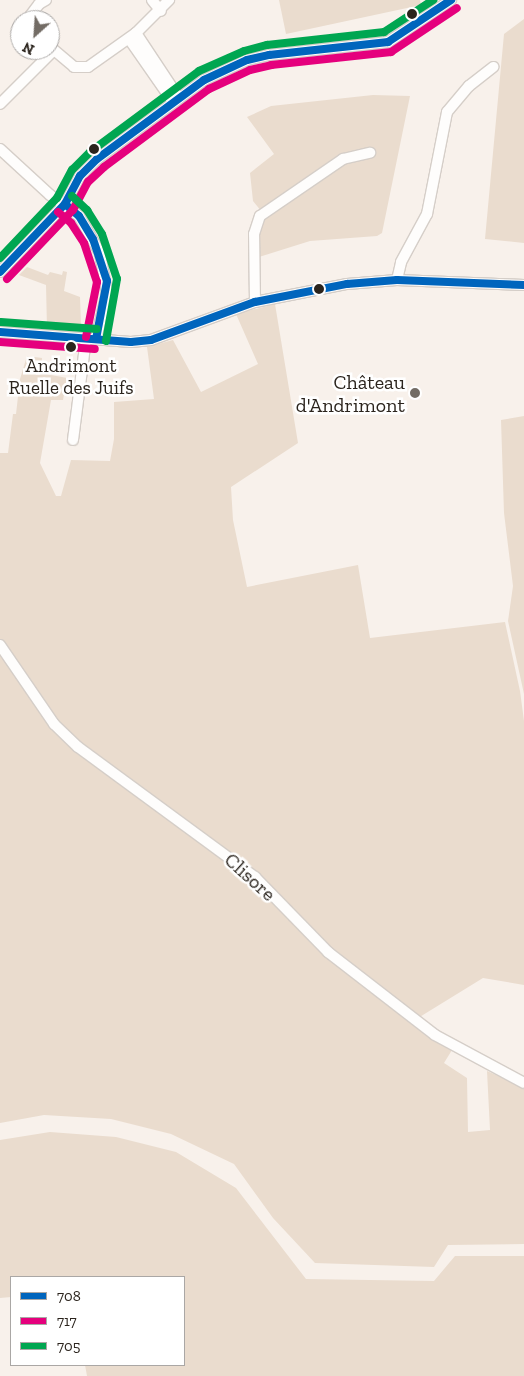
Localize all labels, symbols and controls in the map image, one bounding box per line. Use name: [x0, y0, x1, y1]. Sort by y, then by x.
unlabelled marker: [407, 9, 417, 19]
north arrow: [10, 10, 60, 60]
text: N: [20, 38, 37, 58]
unlabelled marker: [89, 144, 99, 154]
unlabelled marker: [314, 284, 324, 294]
marker: Andrimont Ruelle des Juifs: [66, 342, 76, 352]
place label: Andrimont Ruelle des Juifs: [8, 355, 134, 399]
place label: Château d'Andrimont: [296, 370, 405, 417]
marker: Château d'Andrimont: [409, 387, 421, 399]
street label: Clisore: [219, 848, 281, 906]
legend: [10, 1276, 185, 1366]
text: 708: [57, 1287, 81, 1305]
text: 717: [57, 1312, 77, 1330]
text: 705: [57, 1337, 80, 1355]

